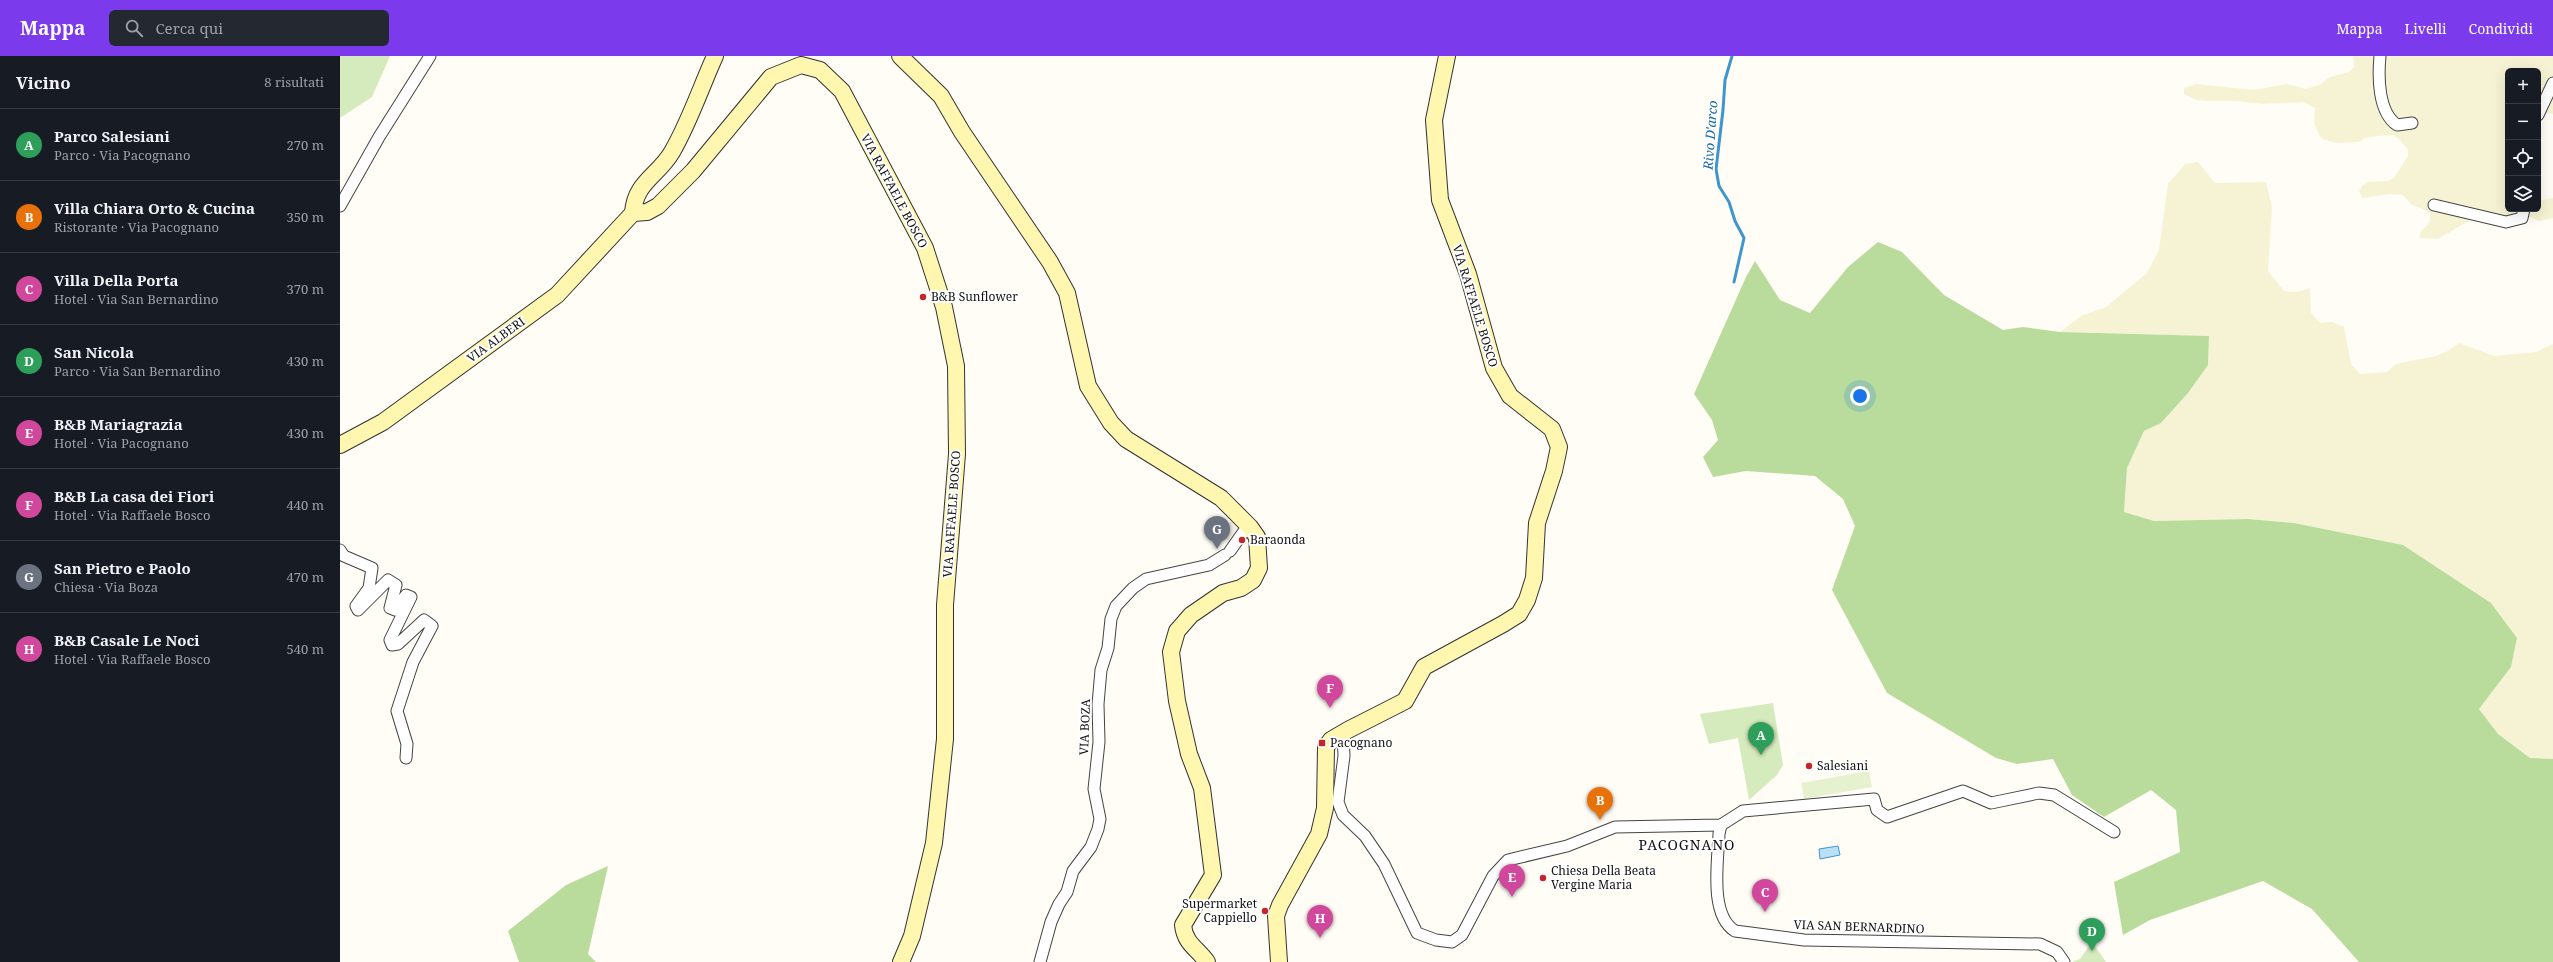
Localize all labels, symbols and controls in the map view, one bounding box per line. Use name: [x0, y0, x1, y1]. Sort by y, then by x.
search box: [109, 10, 389, 46]
text: Mappa: [20, 15, 85, 41]
icon: search: [123, 17, 145, 39]
text: Cerca qui: [155, 18, 223, 38]
text: Mappa: [2336, 19, 2383, 38]
text: Livelli: [2405, 19, 2447, 38]
text: Condividi: [2469, 19, 2533, 38]
map controls: [2505, 68, 2541, 212]
button: +: [2505, 68, 2541, 104]
text: Vicino: [16, 71, 71, 94]
text: 8 risultati: [264, 73, 324, 91]
water label: Rivo D'arco: [1699, 100, 1721, 171]
button: −: [2505, 104, 2541, 140]
text: Parco Salesiani: [54, 126, 170, 146]
street label: VIA RAFFAELE BOSCO: [857, 131, 932, 251]
text: A: [24, 136, 34, 154]
text: 270 m: [287, 136, 324, 154]
button: locate: [2505, 140, 2541, 176]
text: Parco · Via Pacognano: [54, 146, 191, 164]
button: layers: [2505, 176, 2541, 212]
text: Villa Chiara Orto & Cucina: [54, 198, 255, 218]
text: B: [25, 208, 33, 226]
text: 350 m: [287, 208, 324, 226]
text: Ristorante · Via Pacognano: [54, 218, 219, 236]
street label: VIA RAFFAELE BOSCO: [1449, 242, 1502, 369]
text: Villa Della Porta: [54, 270, 178, 290]
text: C: [25, 280, 33, 298]
text: 370 m: [287, 280, 324, 298]
place label: B&B Sunflower: [931, 288, 1018, 305]
text: Hotel · Via San Bernardino: [54, 290, 219, 308]
marker: B&B Sunflower: [918, 292, 928, 302]
street label: VIA ALBERI: [463, 313, 528, 366]
text: San Nicola: [54, 342, 134, 362]
text: D: [24, 352, 34, 370]
text: 430 m: [287, 352, 324, 370]
text: Parco · Via San Bernardino: [54, 362, 220, 380]
your location: [1850, 386, 1870, 406]
text: B&B Mariagrazia: [54, 414, 183, 434]
text: E: [25, 424, 33, 442]
text: 430 m: [287, 424, 324, 442]
text: Hotel · Via Pacognano: [54, 434, 189, 452]
street label: VIA RAFFAELE BOSCO: [939, 450, 964, 578]
text: B&B La casa dei Fiori: [54, 486, 214, 506]
text: F: [25, 496, 33, 514]
text: 440 m: [287, 496, 324, 514]
text: Hotel · Via Raffaele Bosco: [54, 506, 210, 524]
pin: G: [1204, 516, 1230, 549]
place label: Baraonda: [1250, 531, 1306, 548]
marker: Baraonda: [1237, 535, 1247, 545]
text: San Pietro e Paolo: [54, 558, 191, 578]
text: G: [24, 568, 34, 586]
text: 470 m: [287, 568, 324, 586]
text: Chiesa · Via Boza: [54, 578, 158, 596]
text: B&B Casale Le Noci: [54, 630, 200, 650]
text: H: [24, 640, 34, 658]
text: 540 m: [287, 640, 324, 658]
text: Hotel · Via Raffaele Bosco: [54, 650, 210, 668]
pin: F: [1317, 675, 1343, 708]
street label: VIA BOZA: [1075, 698, 1094, 755]
pin: A: [1748, 722, 1774, 755]
place label: Pacognano: [1330, 734, 1393, 751]
marker: Pacognano: [1317, 738, 1327, 748]
place label: Salesiani: [1817, 757, 1868, 774]
marker: Salesiani: [1804, 761, 1814, 771]
pin: B: [1587, 787, 1613, 820]
district label: PACOGNANO: [1639, 835, 1735, 854]
place label: Chiesa Della Beata Vergine Maria: [1551, 862, 1656, 893]
pin: E: [1499, 864, 1525, 897]
marker: Chiesa Della Beata Vergine Maria: [1538, 873, 1548, 883]
pin: C: [1752, 879, 1778, 912]
place label: Supermarket Cappiello: [1182, 895, 1257, 926]
pin: H: [1307, 905, 1333, 938]
marker: Supermarket Cappiello: [1260, 906, 1270, 916]
street label: VIA SAN BERNARDINO: [1793, 916, 1925, 937]
pin: D: [2079, 918, 2105, 951]

